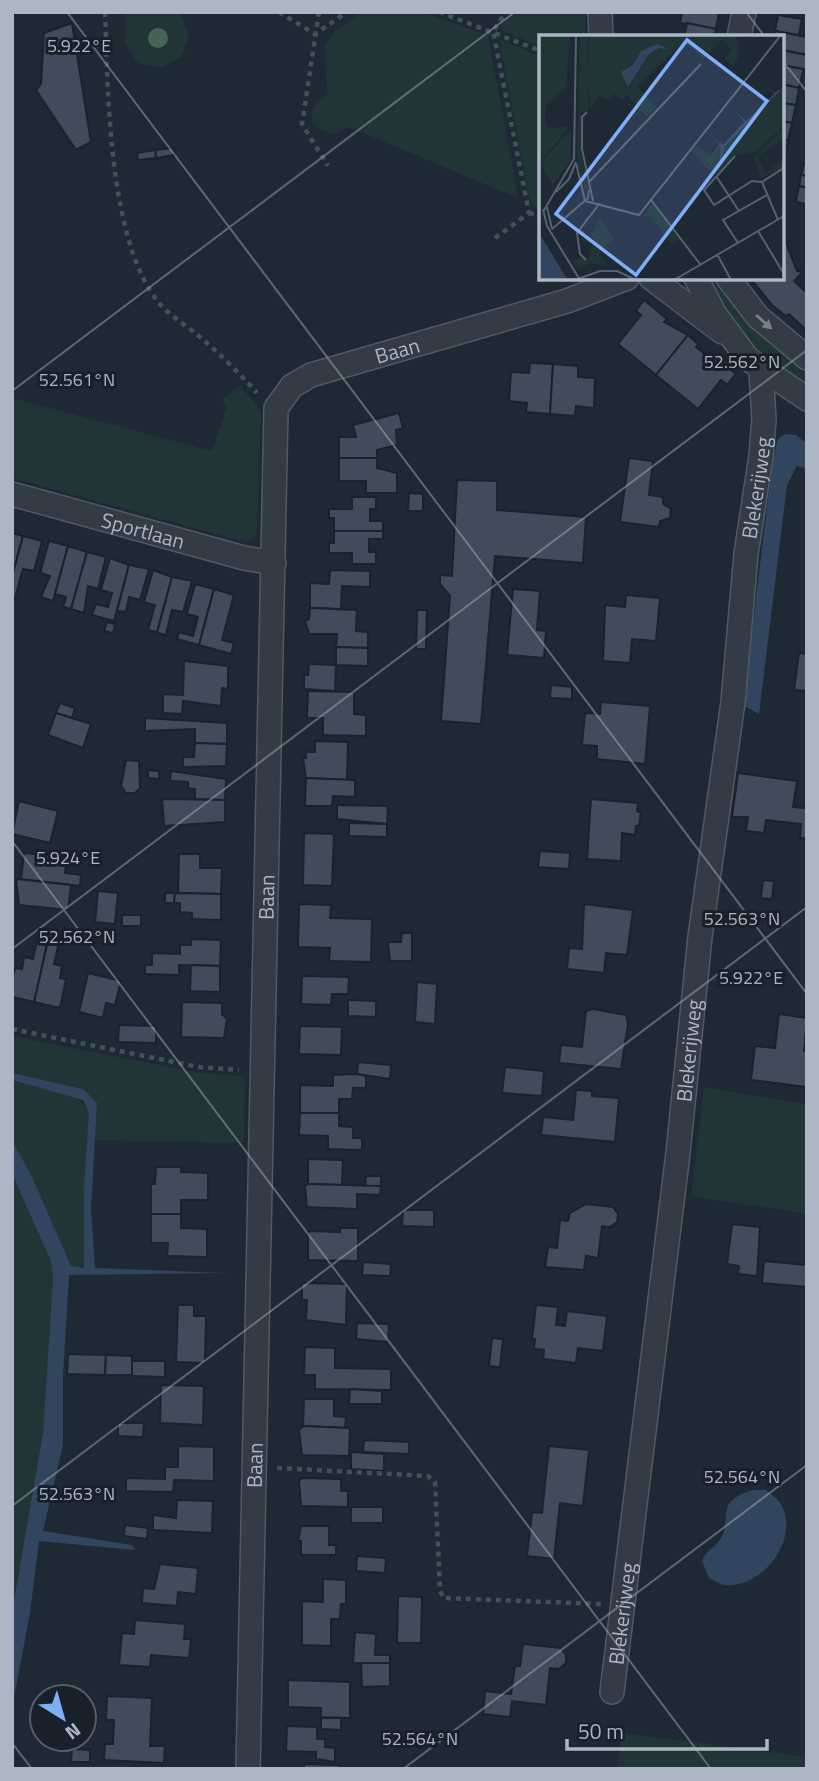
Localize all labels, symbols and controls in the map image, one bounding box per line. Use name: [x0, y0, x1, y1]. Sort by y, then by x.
text: 5.922°E: [47, 32, 111, 59]
inset map: [539, 35, 784, 280]
one-way arrow: [755, 314, 773, 330]
street label: Baan: [371, 328, 423, 372]
text: 52.562°N: [704, 348, 780, 375]
text: 52.561°N: [39, 366, 115, 393]
street label: Blekerijweg: [733, 435, 779, 541]
street label: Sportlaan: [98, 503, 189, 557]
text: 5.924°E: [36, 844, 100, 871]
street label: Baan: [249, 874, 282, 920]
text: 52.563°N: [704, 905, 780, 932]
text: 52.562°N: [39, 923, 115, 950]
text: 5.922°E: [719, 964, 783, 991]
street label: Blekerijweg: [667, 998, 710, 1103]
street label: Baan: [238, 1442, 271, 1488]
text: 52.564°N: [704, 1463, 780, 1490]
text: 52.563°N: [39, 1480, 115, 1507]
street label: Blekerijweg: [599, 1561, 644, 1666]
north arrow: [28, 1683, 98, 1753]
scale bar: [567, 1708, 766, 1752]
text: 50 m: [578, 1715, 624, 1747]
text: N: [60, 1716, 88, 1748]
text: 52.564°N: [382, 1725, 458, 1752]

